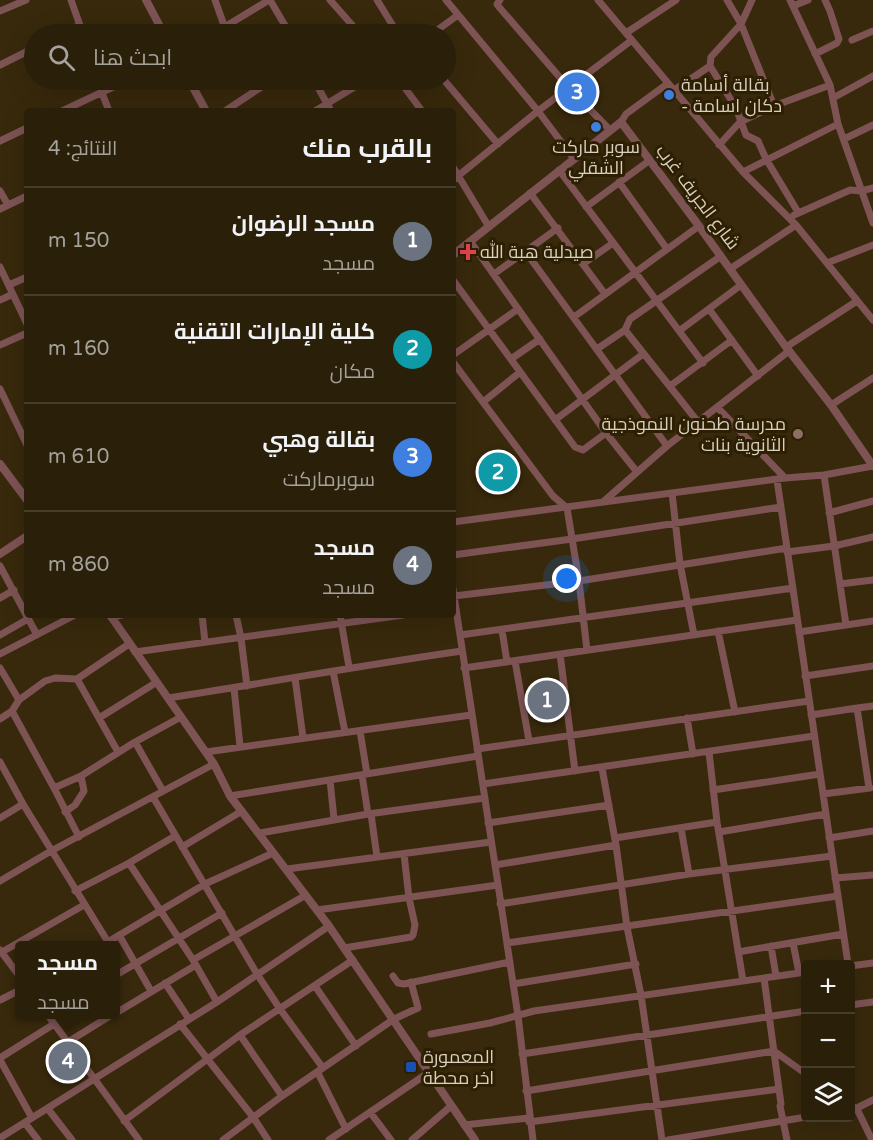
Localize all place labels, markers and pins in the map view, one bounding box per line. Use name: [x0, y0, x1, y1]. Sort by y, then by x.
pin: 3: [558, 70, 596, 115]
place label: بقالة أسامة - دكان اسامة: [681, 74, 782, 117]
marker: بقالة أسامة - دكان اسامة: [662, 88, 676, 102]
marker: سوبر ماركت الشقلي: [589, 120, 603, 134]
place label: سوبر ماركت الشقلي: [552, 136, 640, 182]
place label: صيدلية هبة الله: [480, 240, 594, 263]
marker: صيدلية هبة الله: [461, 245, 475, 259]
place label: مدرسة طحنون النموذجية الثانوية بنات: [602, 413, 786, 456]
marker: مدرسة طحنون النموذجية الثانوية بنات: [791, 427, 805, 441]
pin: 2: [478, 450, 518, 494]
pin: 1: [528, 678, 566, 722]
pin: 4: [48, 1038, 88, 1084]
place label: المعمورة اخر محطة: [423, 1046, 494, 1089]
marker: المعمورة اخر محطة: [404, 1060, 418, 1074]

